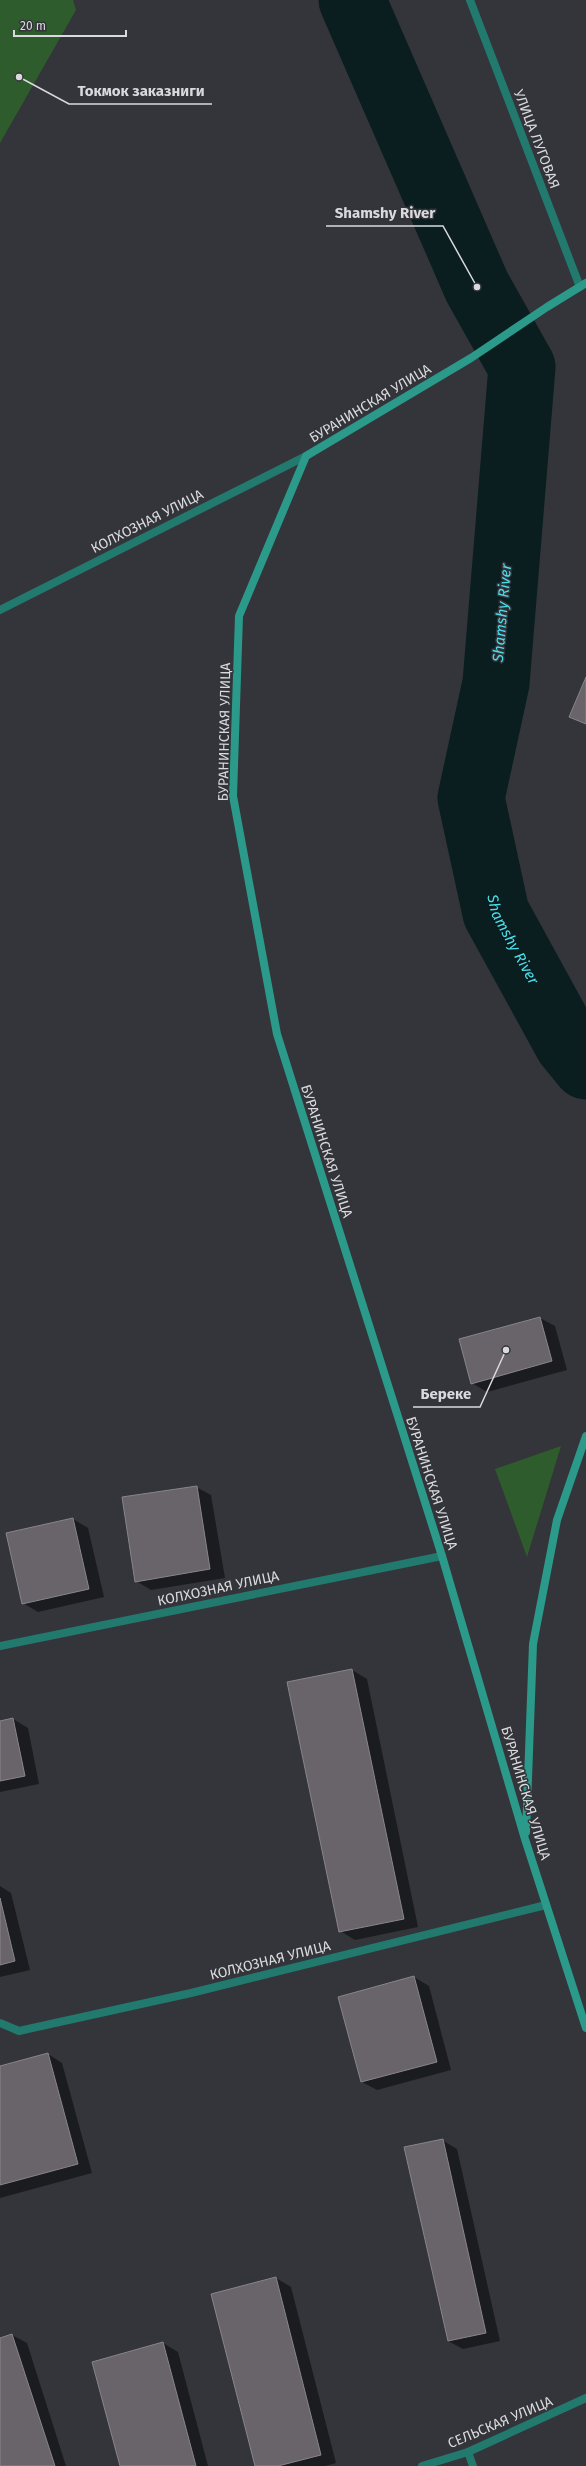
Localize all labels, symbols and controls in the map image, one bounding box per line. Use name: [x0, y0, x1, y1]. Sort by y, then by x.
scale bar: [14, 12, 126, 38]
text: 20 m: [20, 19, 46, 33]
callout: Токмок заказниги: [69, 77, 212, 104]
text: Токмок заказниги: [77, 82, 205, 100]
street label: УЛИЦА ЛУГОВАЯ: [510, 87, 563, 191]
callout: Shamshy River: [326, 199, 443, 226]
text: Shamshy River: [335, 204, 436, 222]
street label: БУРАНИНСКАЯ УЛИЦА: [306, 360, 434, 447]
street label: КОЛХОЗНАЯ УЛИЦА: [88, 486, 206, 557]
water label: Shamshy River: [489, 562, 515, 664]
street label: БУРАНИНСКАЯ УЛИЦА: [215, 662, 234, 802]
water label: Shamshy River: [483, 892, 543, 989]
street label: БУРАНИНСКАЯ УЛИЦА: [297, 1082, 356, 1220]
callout: Береке: [413, 1380, 480, 1407]
text: Береке: [421, 1385, 471, 1403]
street label: БУРАНИНСКАЯ УЛИЦА: [402, 1414, 461, 1552]
street label: КОЛХОЗНАЯ УЛИЦА: [156, 1567, 280, 1610]
street label: БУРАНИНСКАЯ УЛИЦА: [497, 1724, 554, 1862]
street label: КОЛХОЗНАЯ УЛИЦА: [208, 1937, 332, 1984]
street label: СЕЛЬСКАЯ УЛИЦА: [445, 2393, 555, 2452]

